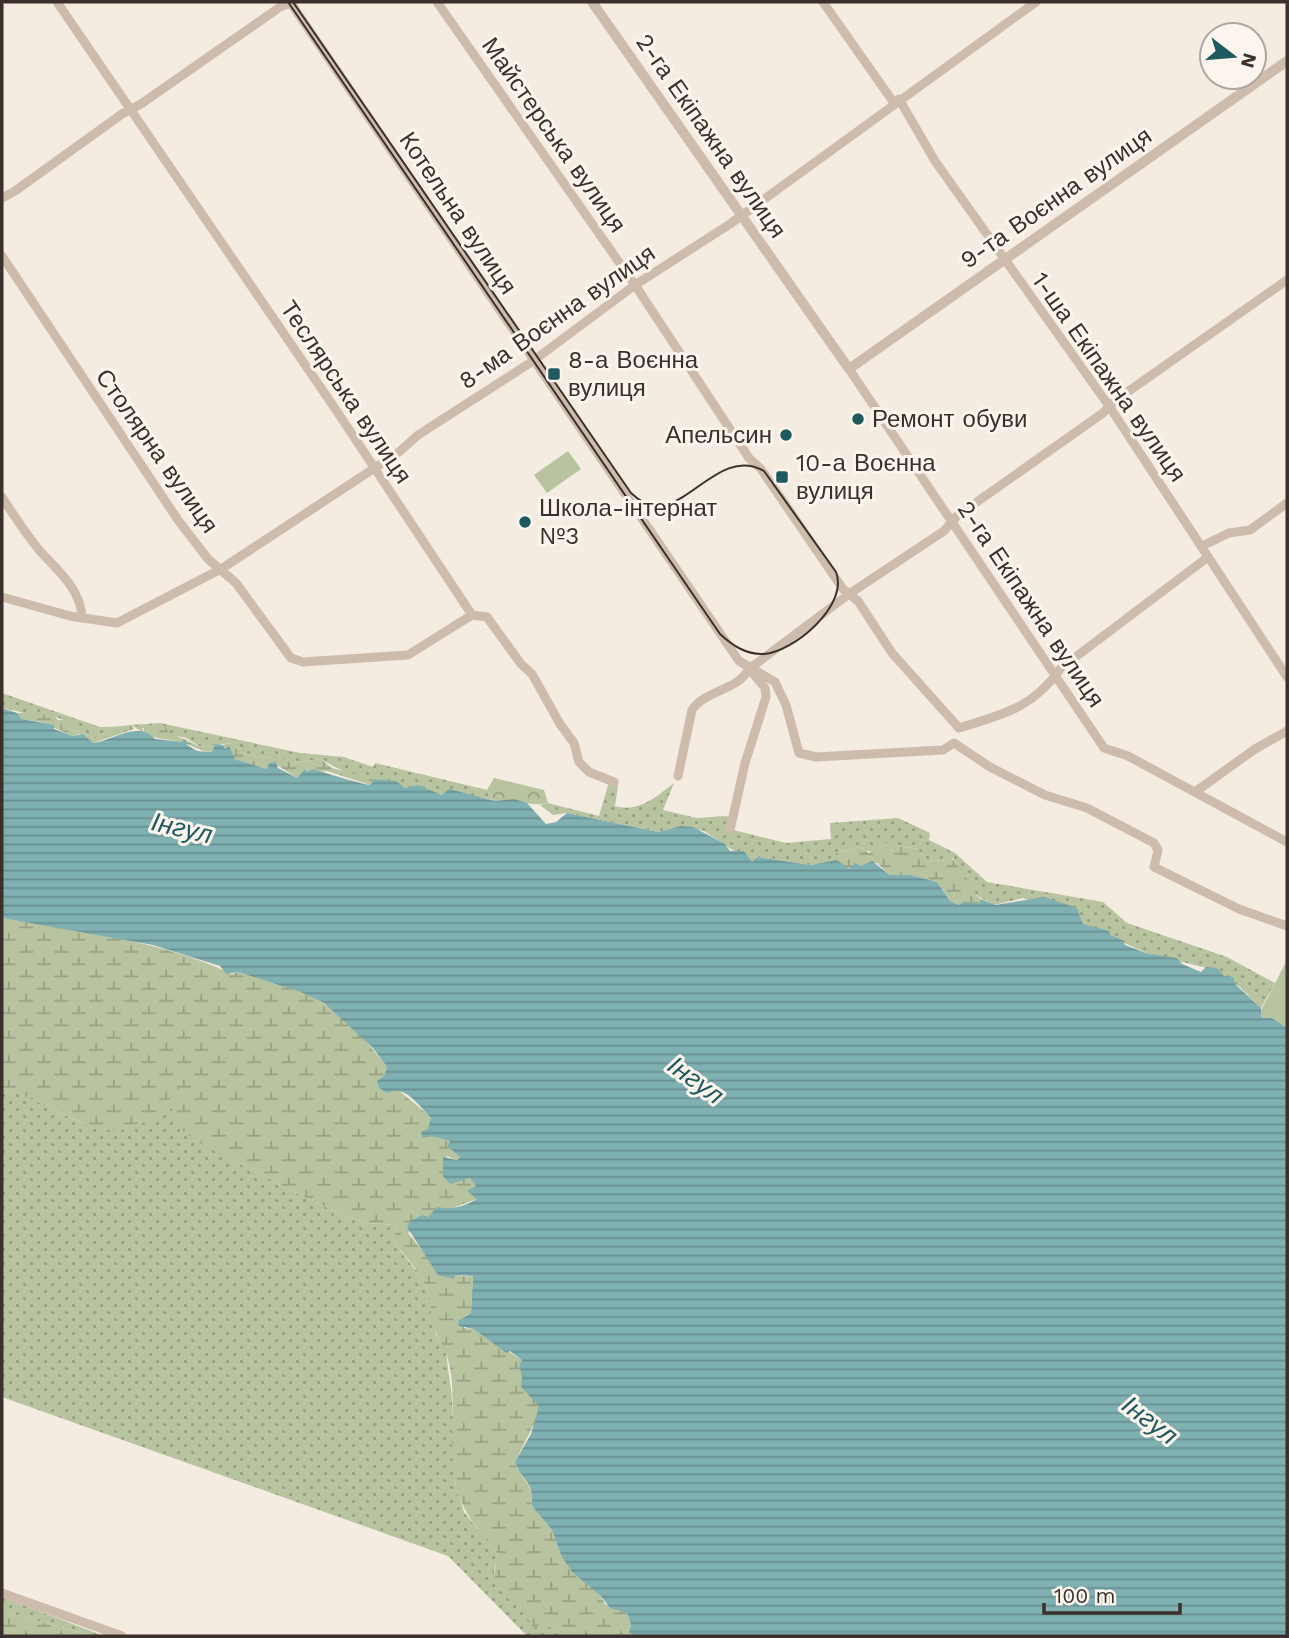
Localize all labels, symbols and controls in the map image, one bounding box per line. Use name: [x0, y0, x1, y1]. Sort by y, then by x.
north arrow: [1198, 21, 1268, 91]
street label: 2-га Екіпажна вулиця: [630, 29, 792, 243]
street label: Майстерська вулиця: [476, 32, 632, 238]
text: N: [1236, 51, 1262, 70]
street label: 9-та Воєнна вулиця: [955, 121, 1157, 275]
street label: Котельна вулиця: [393, 127, 523, 299]
street label: 8-ма Воєнна вулиця: [454, 239, 660, 395]
street label: 1-ша Екіпажна вулиця: [1026, 267, 1192, 487]
street label: Теслярська вулиця: [275, 295, 417, 489]
place label: 8-а Воєнна вулиця: [568, 346, 699, 402]
street label: Столярна вулиця: [90, 364, 224, 538]
marker: 8-а Воєнна вулиця: [546, 366, 562, 382]
place label: Ремонт обуви: [872, 405, 1027, 433]
marker: Ремонт обуви: [850, 411, 866, 427]
place label: Апельсин: [665, 421, 772, 449]
marker: Апельсин: [778, 427, 794, 443]
place label: 10-а Воєнна вулиця: [796, 449, 936, 505]
marker: 10-а Воєнна вулиця: [774, 469, 790, 485]
place label: Школа-інтернат №3: [539, 494, 717, 550]
street label: 2-га Екіпажна вулиця: [952, 496, 1110, 712]
marker: Школа-інтернат №3: [517, 514, 533, 530]
water label: Інгул: [149, 806, 216, 850]
water label: Інгул: [662, 1050, 730, 1110]
water label: Інгул: [1116, 1389, 1184, 1451]
scale bar: [1044, 1572, 1180, 1616]
text: 100 m: [1054, 1583, 1116, 1608]

